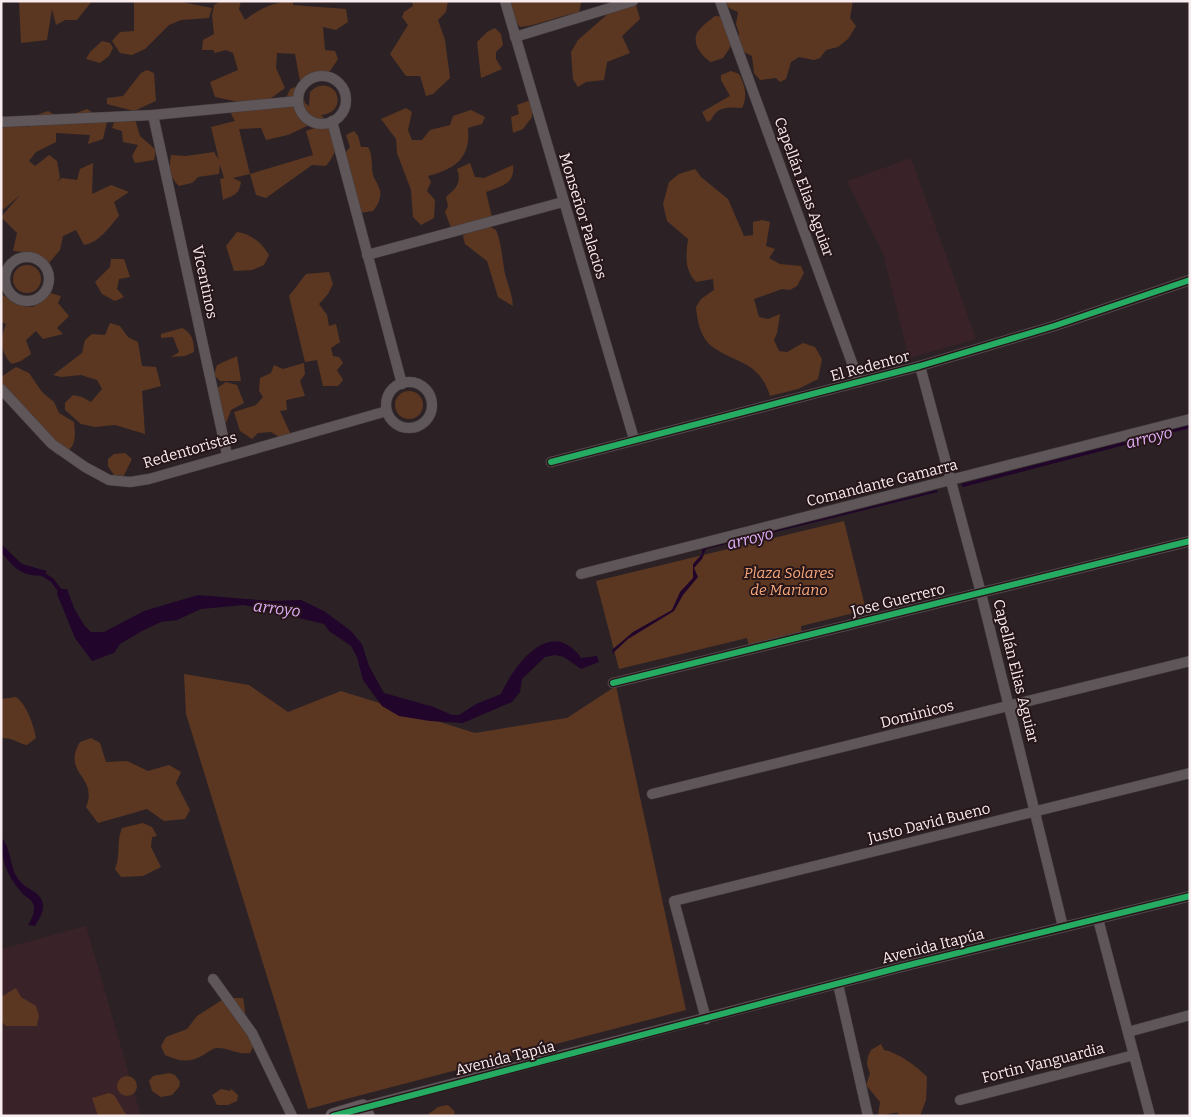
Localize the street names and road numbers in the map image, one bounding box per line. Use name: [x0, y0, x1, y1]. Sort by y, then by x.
street label: Capellán Elias Aguiar: [770, 115, 838, 260]
street label: Monseñor Palacios: [555, 151, 611, 281]
street label: Vicentinos: [188, 244, 222, 320]
street label: El Redentor: [828, 347, 912, 385]
street label: Redentoristas: [141, 428, 239, 472]
street label: Comandante Gamarra: [805, 456, 959, 510]
street label: Jose Guerrero: [848, 580, 947, 621]
street label: Capellán Elias Aguiar: [989, 597, 1043, 745]
street label: Dominicos: [878, 696, 956, 732]
street label: Justo David Bueno: [865, 799, 992, 847]
street label: Avenida Itapúa: [880, 925, 986, 967]
street label: Avenida Tapúa: [453, 1037, 557, 1079]
street label: Fortin Vanguardia: [980, 1039, 1106, 1087]

